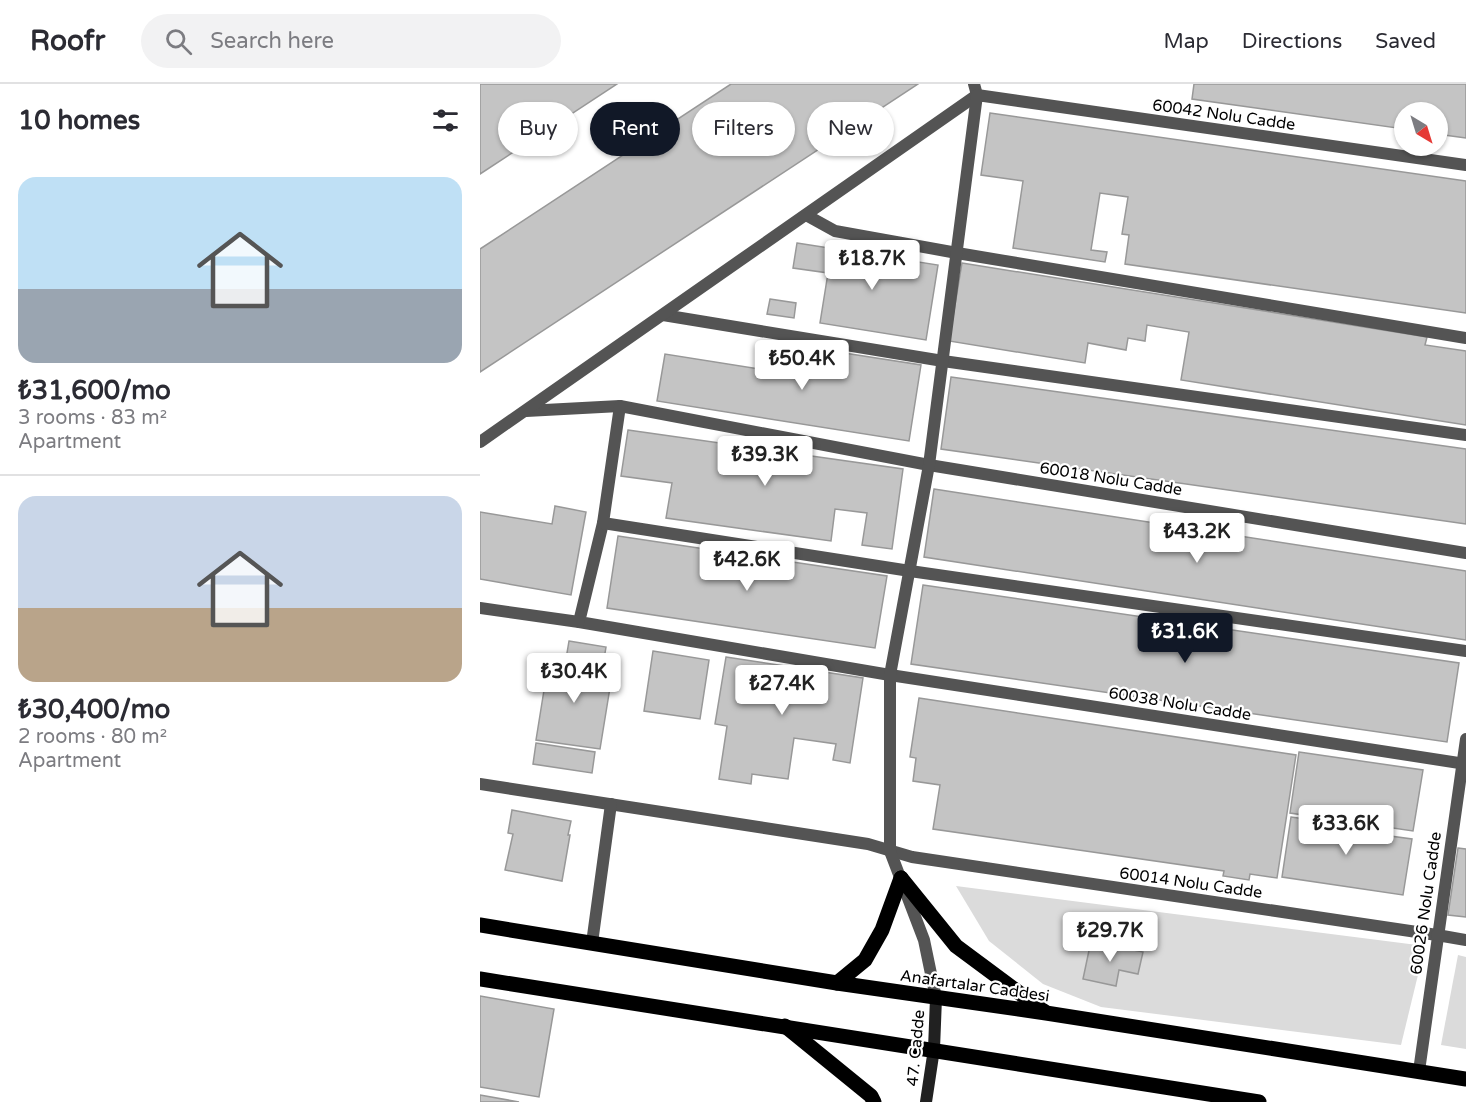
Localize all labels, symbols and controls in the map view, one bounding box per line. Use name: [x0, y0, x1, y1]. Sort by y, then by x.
search box: [141, 14, 561, 68]
text: Roofr: [30, 24, 105, 58]
icon: search: [162, 25, 195, 58]
text: Search here: [210, 28, 334, 54]
text: Map: [1163, 29, 1209, 54]
text: Directions: [1242, 29, 1342, 54]
text: Saved: [1375, 29, 1436, 54]
street label: 60042 Nolu Cadde: [1151, 95, 1297, 135]
chip: Buy: [498, 102, 578, 156]
chip: Rent: [590, 102, 680, 156]
chip: Filters: [692, 102, 795, 156]
chip: New: [807, 102, 894, 156]
north arrow: [1394, 102, 1448, 156]
map controls: [1394, 102, 1448, 156]
icon: filters: [429, 104, 462, 137]
text: 10 homes: [18, 105, 140, 136]
icon: home: [186, 216, 294, 324]
pin: ₺18.7K: [823, 240, 921, 291]
text: ₺18.7K: [839, 247, 905, 271]
pin: ₺50.4K: [753, 340, 851, 391]
text: ₺50.4K: [769, 347, 835, 371]
text: ₺31,600/mo: [18, 375, 171, 406]
text: 3 rooms · 83 m²: [18, 406, 167, 430]
text: Apartment: [18, 430, 121, 454]
pin: ₺39.3K: [716, 436, 814, 487]
text: ₺39.3K: [732, 443, 798, 467]
street label: 60018 Nolu Cadde: [1038, 458, 1184, 500]
pin: ₺43.2K: [1148, 513, 1246, 564]
text: ₺43.2K: [1164, 520, 1230, 544]
icon: home: [186, 535, 294, 643]
pin: ₺42.6K: [698, 541, 796, 592]
text: ₺42.6K: [714, 548, 780, 572]
pin: ₺31.6K: [1136, 613, 1234, 664]
text: ₺31.6K: [1152, 620, 1218, 644]
pin: ₺30.4K: [525, 653, 623, 704]
text: ₺30.4K: [541, 660, 607, 684]
pin: ₺27.4K: [733, 665, 831, 716]
text: ₺27.4K: [749, 672, 815, 696]
street label: 60038 Nolu Cadde: [1107, 683, 1253, 725]
text: ₺30,400/mo: [18, 694, 170, 725]
text: 2 rooms · 80 m²: [18, 725, 167, 749]
text: Apartment: [18, 749, 121, 773]
pin: ₺33.6K: [1297, 805, 1395, 856]
text: ₺33.6K: [1313, 812, 1379, 836]
street label: 60026 Nolu Cadde: [1406, 830, 1446, 976]
street label: 60014 Nolu Cadde: [1118, 863, 1264, 903]
pin: ₺29.7K: [1061, 912, 1159, 963]
text: ₺29.7K: [1077, 919, 1143, 943]
street label: Anafartalar Caddesi: [899, 966, 1051, 1006]
street label: 47. Cadde: [903, 1009, 929, 1087]

